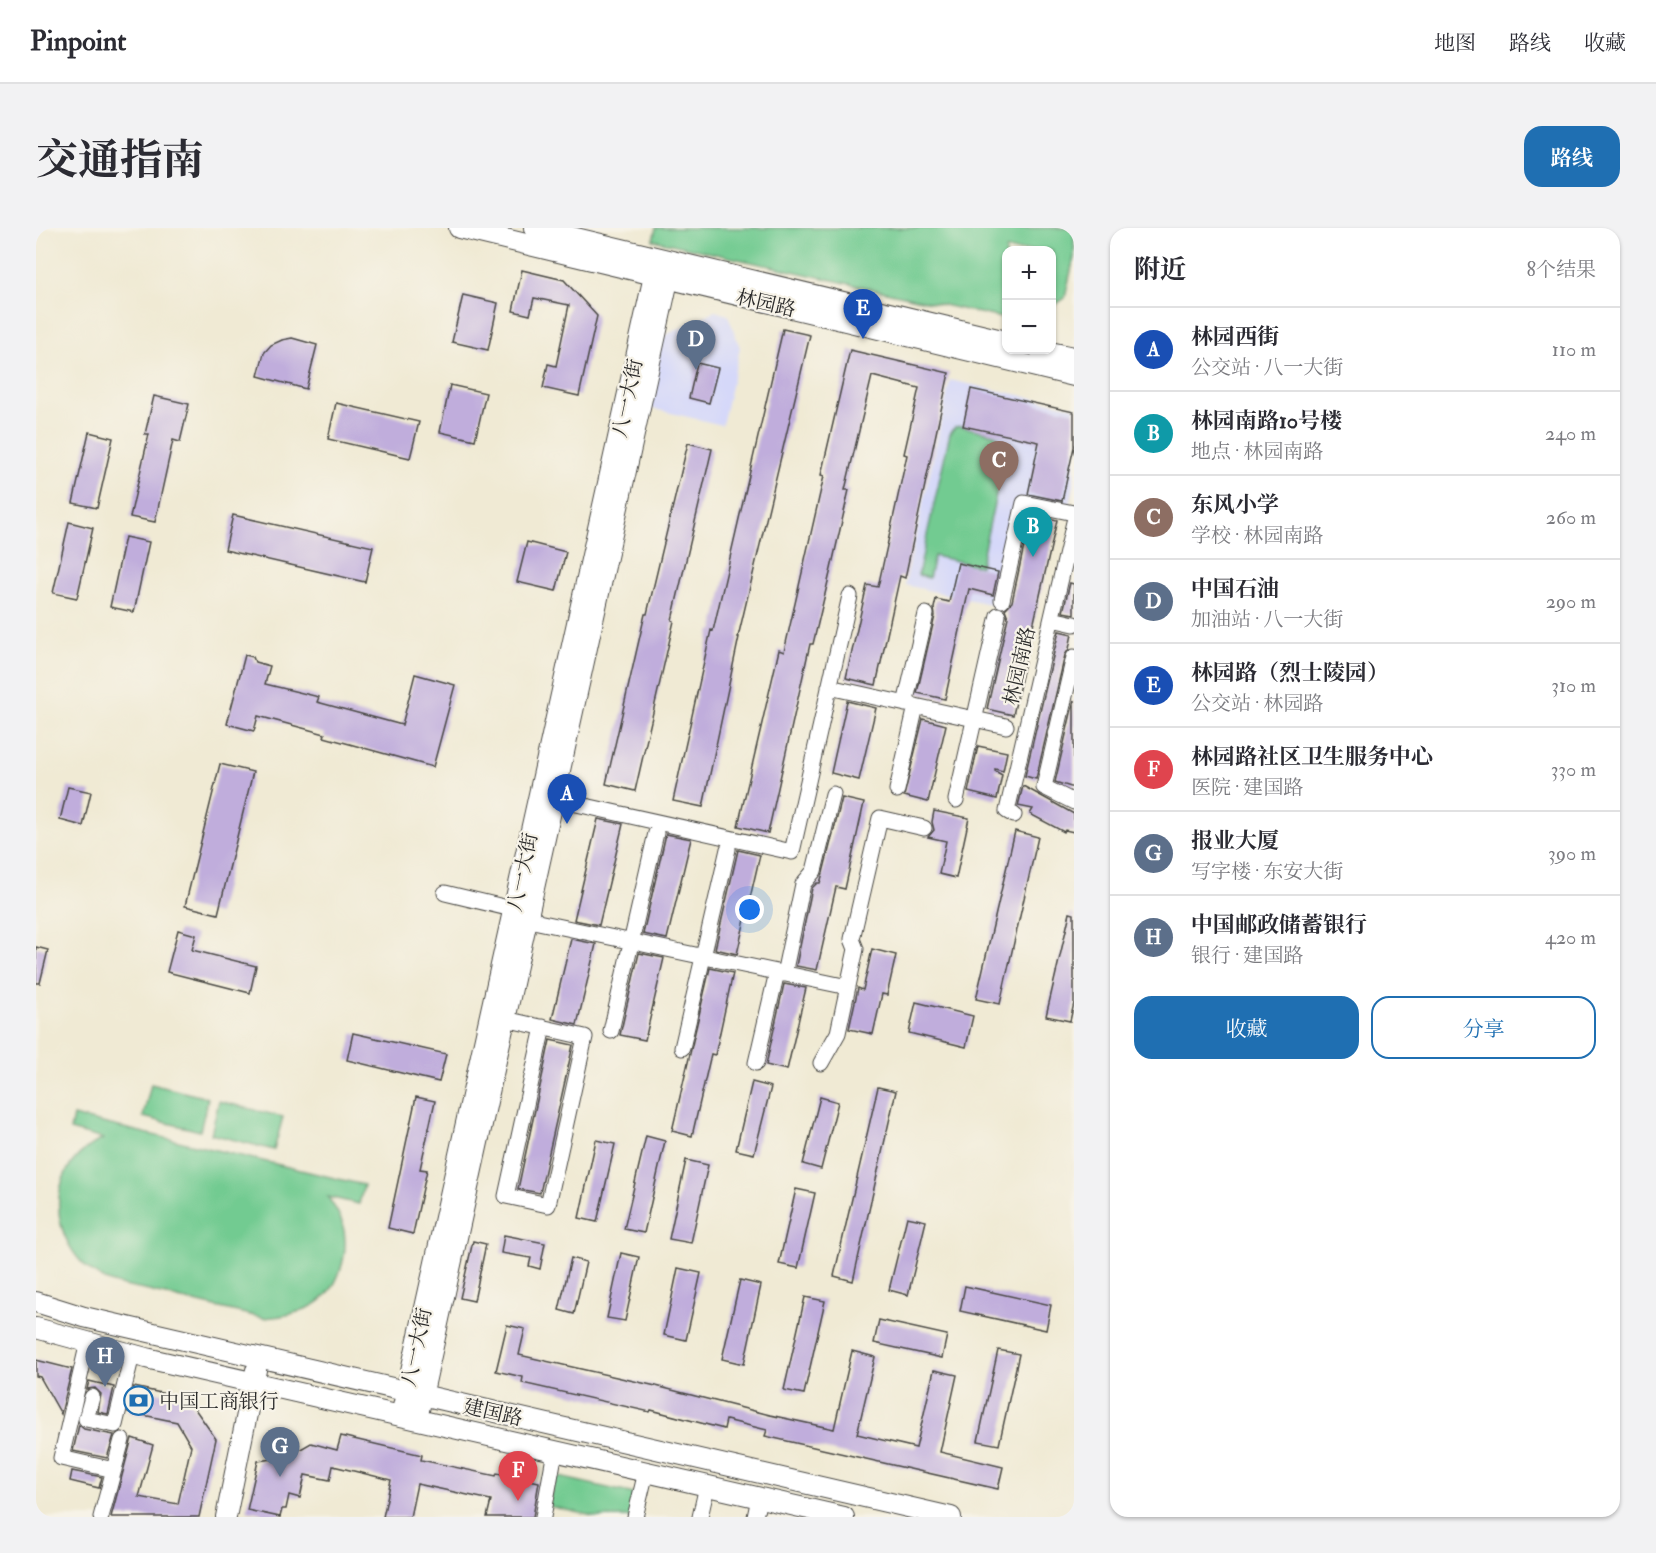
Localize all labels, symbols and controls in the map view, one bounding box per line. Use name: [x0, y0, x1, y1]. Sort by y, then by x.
text: Pinpoint: [30, 24, 126, 59]
text: 地图: [1434, 30, 1476, 57]
text: 路线: [1509, 30, 1551, 57]
text: 收藏: [1584, 30, 1626, 57]
button: 路线: [1524, 126, 1620, 187]
text: 交通指南: [36, 135, 204, 187]
map controls: [1002, 246, 1056, 354]
button: +: [1002, 246, 1056, 300]
text: 附近: [1134, 254, 1186, 286]
text: 8个结果: [1527, 257, 1596, 282]
street label: 林园路: [734, 285, 798, 322]
pin: E: [844, 290, 882, 339]
button: −: [1002, 300, 1056, 354]
pin: D: [676, 320, 716, 370]
text: 林园西街: [1191, 323, 1279, 351]
text: A: [1147, 337, 1160, 362]
text: 110 m: [1552, 337, 1596, 362]
text: 公交站 · 八一大街: [1191, 355, 1343, 380]
street label: 八一大街: [607, 356, 648, 440]
text: 林园南路10号楼: [1191, 407, 1342, 435]
text: B: [1147, 421, 1160, 446]
text: 240 m: [1545, 421, 1596, 446]
text: 地点 · 林园南路: [1191, 439, 1323, 464]
pin: C: [980, 442, 1018, 491]
text: 东风小学: [1191, 491, 1279, 519]
text: C: [1146, 505, 1161, 530]
text: 260 m: [1546, 505, 1596, 530]
pin: B: [1014, 508, 1052, 557]
text: 学校 · 林园南路: [1191, 523, 1323, 548]
text: 中国石油: [1191, 575, 1279, 603]
text: D: [1145, 589, 1162, 614]
text: 290 m: [1546, 589, 1596, 614]
text: 加油站 · 八一大街: [1191, 607, 1343, 632]
street label: 林园南路: [998, 624, 1041, 708]
text: 林园路（烈士陵园）: [1191, 659, 1389, 687]
text: E: [1146, 673, 1161, 698]
text: 310 m: [1551, 673, 1596, 698]
text: 公交站 · 林园路: [1191, 691, 1323, 716]
text: 林园路社区卫生服务中心: [1191, 743, 1433, 771]
text: F: [1147, 757, 1160, 782]
text: 330 m: [1551, 757, 1596, 782]
pin: A: [548, 774, 586, 824]
text: 医院 · 建国路: [1191, 775, 1303, 800]
text: 报业大厦: [1191, 827, 1279, 855]
street label: 八一大街: [502, 830, 543, 914]
text: G: [1145, 841, 1162, 866]
text: 390 m: [1548, 841, 1596, 866]
text: 写字楼 · 东安大街: [1191, 859, 1343, 884]
your location: [735, 895, 764, 924]
text: 中国邮政储蓄银行: [1191, 911, 1367, 939]
text: H: [1145, 925, 1162, 950]
text: 420 m: [1545, 925, 1596, 950]
text: 银行 · 建国路: [1191, 943, 1303, 968]
button: 收藏: [1134, 996, 1359, 1059]
button: 分享: [1371, 996, 1596, 1059]
street label: 八一大街: [396, 1305, 437, 1389]
pin: H: [86, 1338, 124, 1387]
bank icon: 中国工商银行: [122, 1385, 154, 1417]
place label: 中国工商银行: [159, 1389, 279, 1414]
street label: 建国路: [461, 1394, 525, 1431]
pin: G: [260, 1428, 300, 1477]
pin: F: [498, 1452, 538, 1501]

